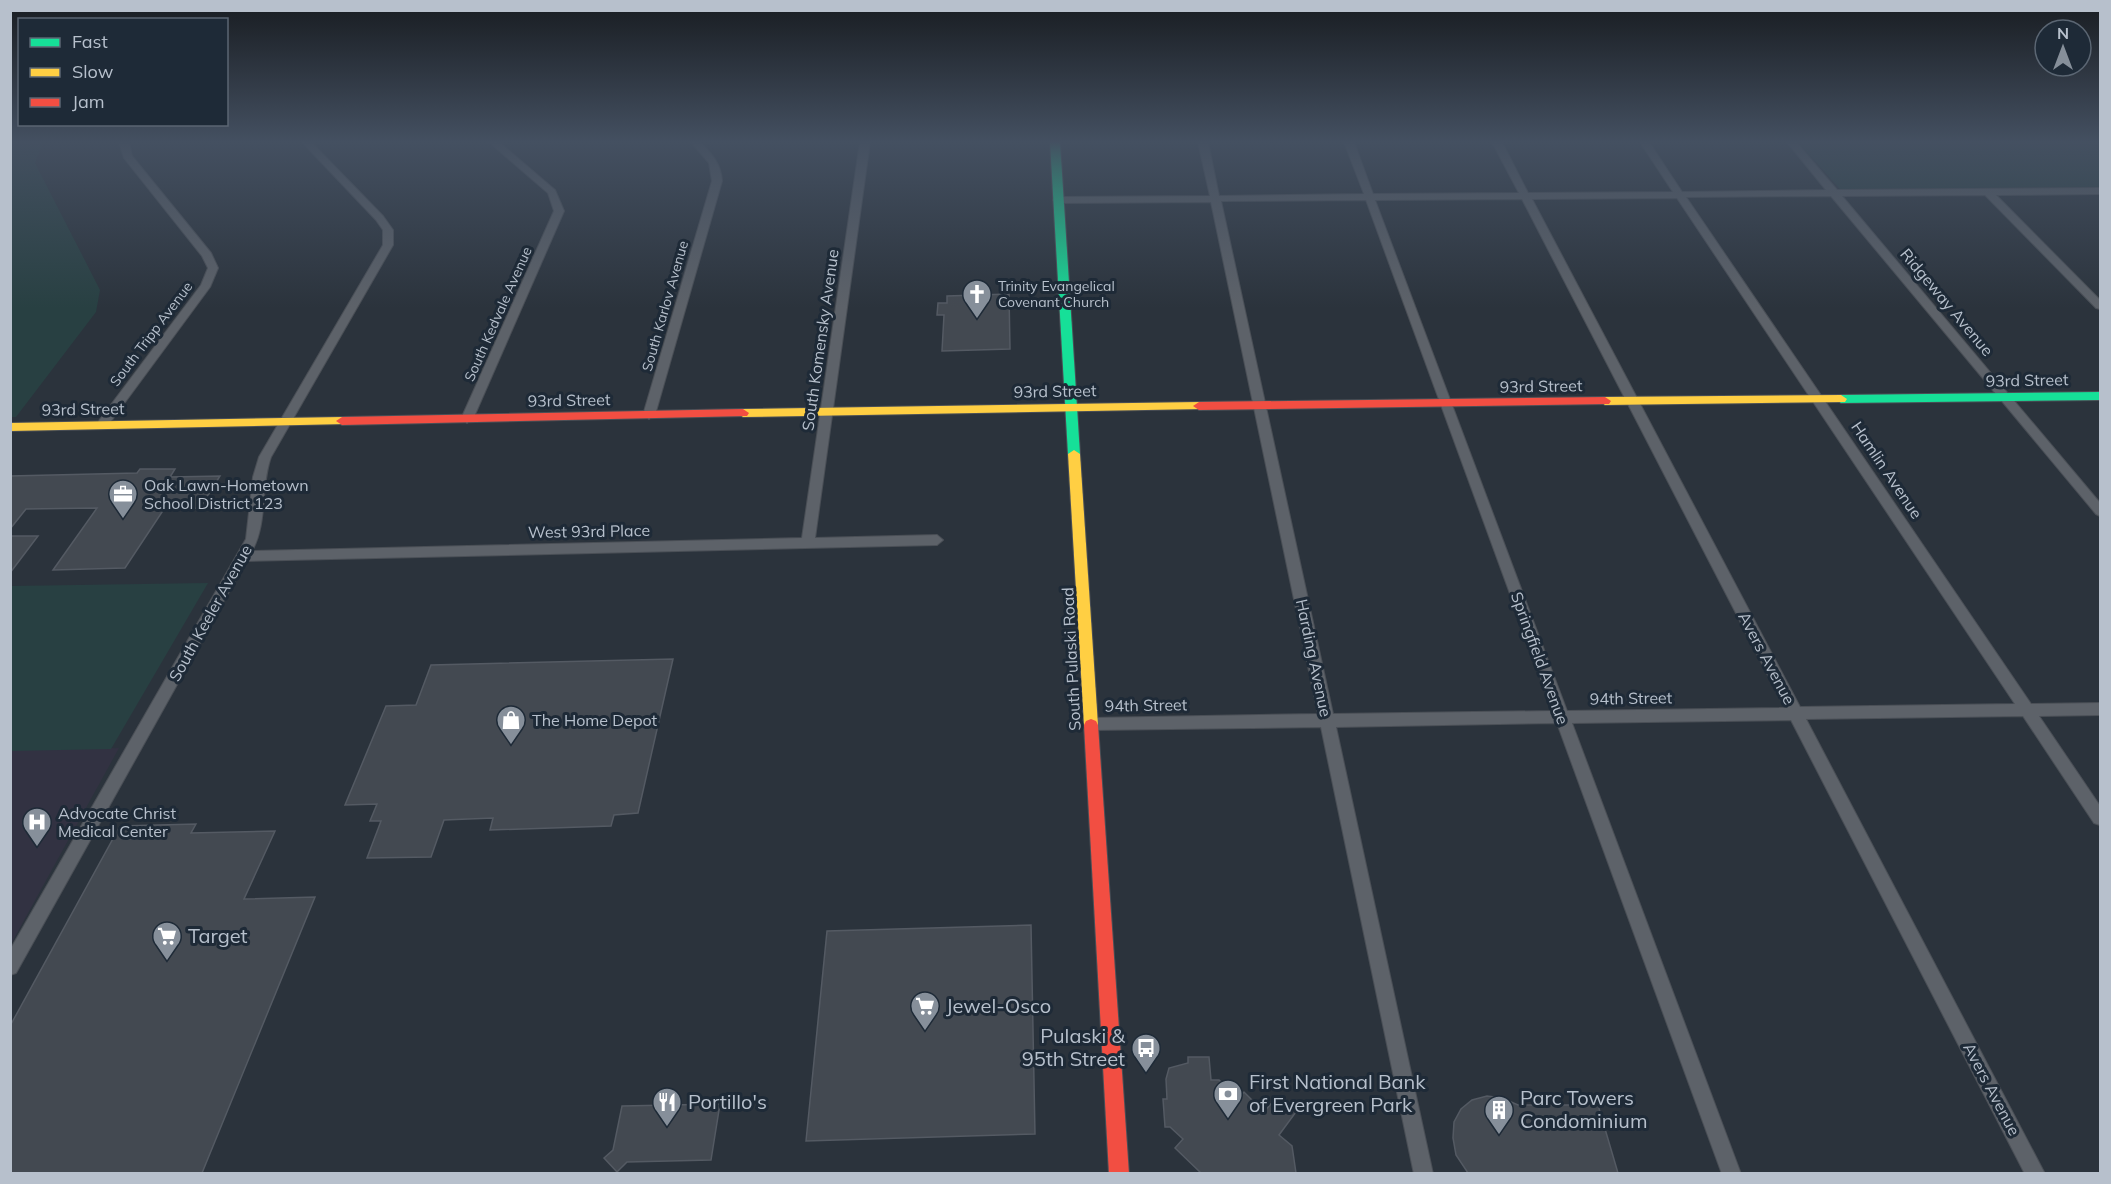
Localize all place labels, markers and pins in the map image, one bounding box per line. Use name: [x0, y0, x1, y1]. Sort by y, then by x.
place label: Trinity Evangelical Covenant Church: [998, 277, 1115, 311]
church icon: Trinity Evangelical Covenant Church: [961, 278, 993, 320]
place label: Oak Lawn-Hometown School District 123: [144, 475, 309, 513]
office icon: Oak Lawn-Hometown School District 123: [107, 478, 139, 520]
shop icon: The Home Depot: [495, 704, 527, 746]
place label: The Home Depot: [532, 710, 658, 730]
place label: Advocate Christ Medical Center: [58, 803, 176, 841]
hospital icon: Advocate Christ Medical Center: [21, 806, 53, 848]
supermarket icon: Target: [151, 920, 183, 962]
place label: Target: [188, 923, 248, 948]
supermarket icon: Jewel-Osco: [909, 990, 941, 1032]
place label: Jewel-Osco: [946, 993, 1051, 1018]
place label: Pulaski & 95th Street: [1022, 1023, 1126, 1071]
bus stop icon: Pulaski & 95th Street: [1130, 1032, 1162, 1074]
place label: First National Bank of Evergreen Park: [1249, 1069, 1426, 1117]
bank icon: First National Bank of Evergreen Park: [1212, 1078, 1244, 1120]
place label: Parc Towers Condominium: [1520, 1085, 1647, 1133]
restaurant icon: Portillo's: [651, 1086, 683, 1128]
place label: Portillo's: [688, 1089, 767, 1114]
building icon: Parc Towers Condominium: [1483, 1094, 1515, 1136]

